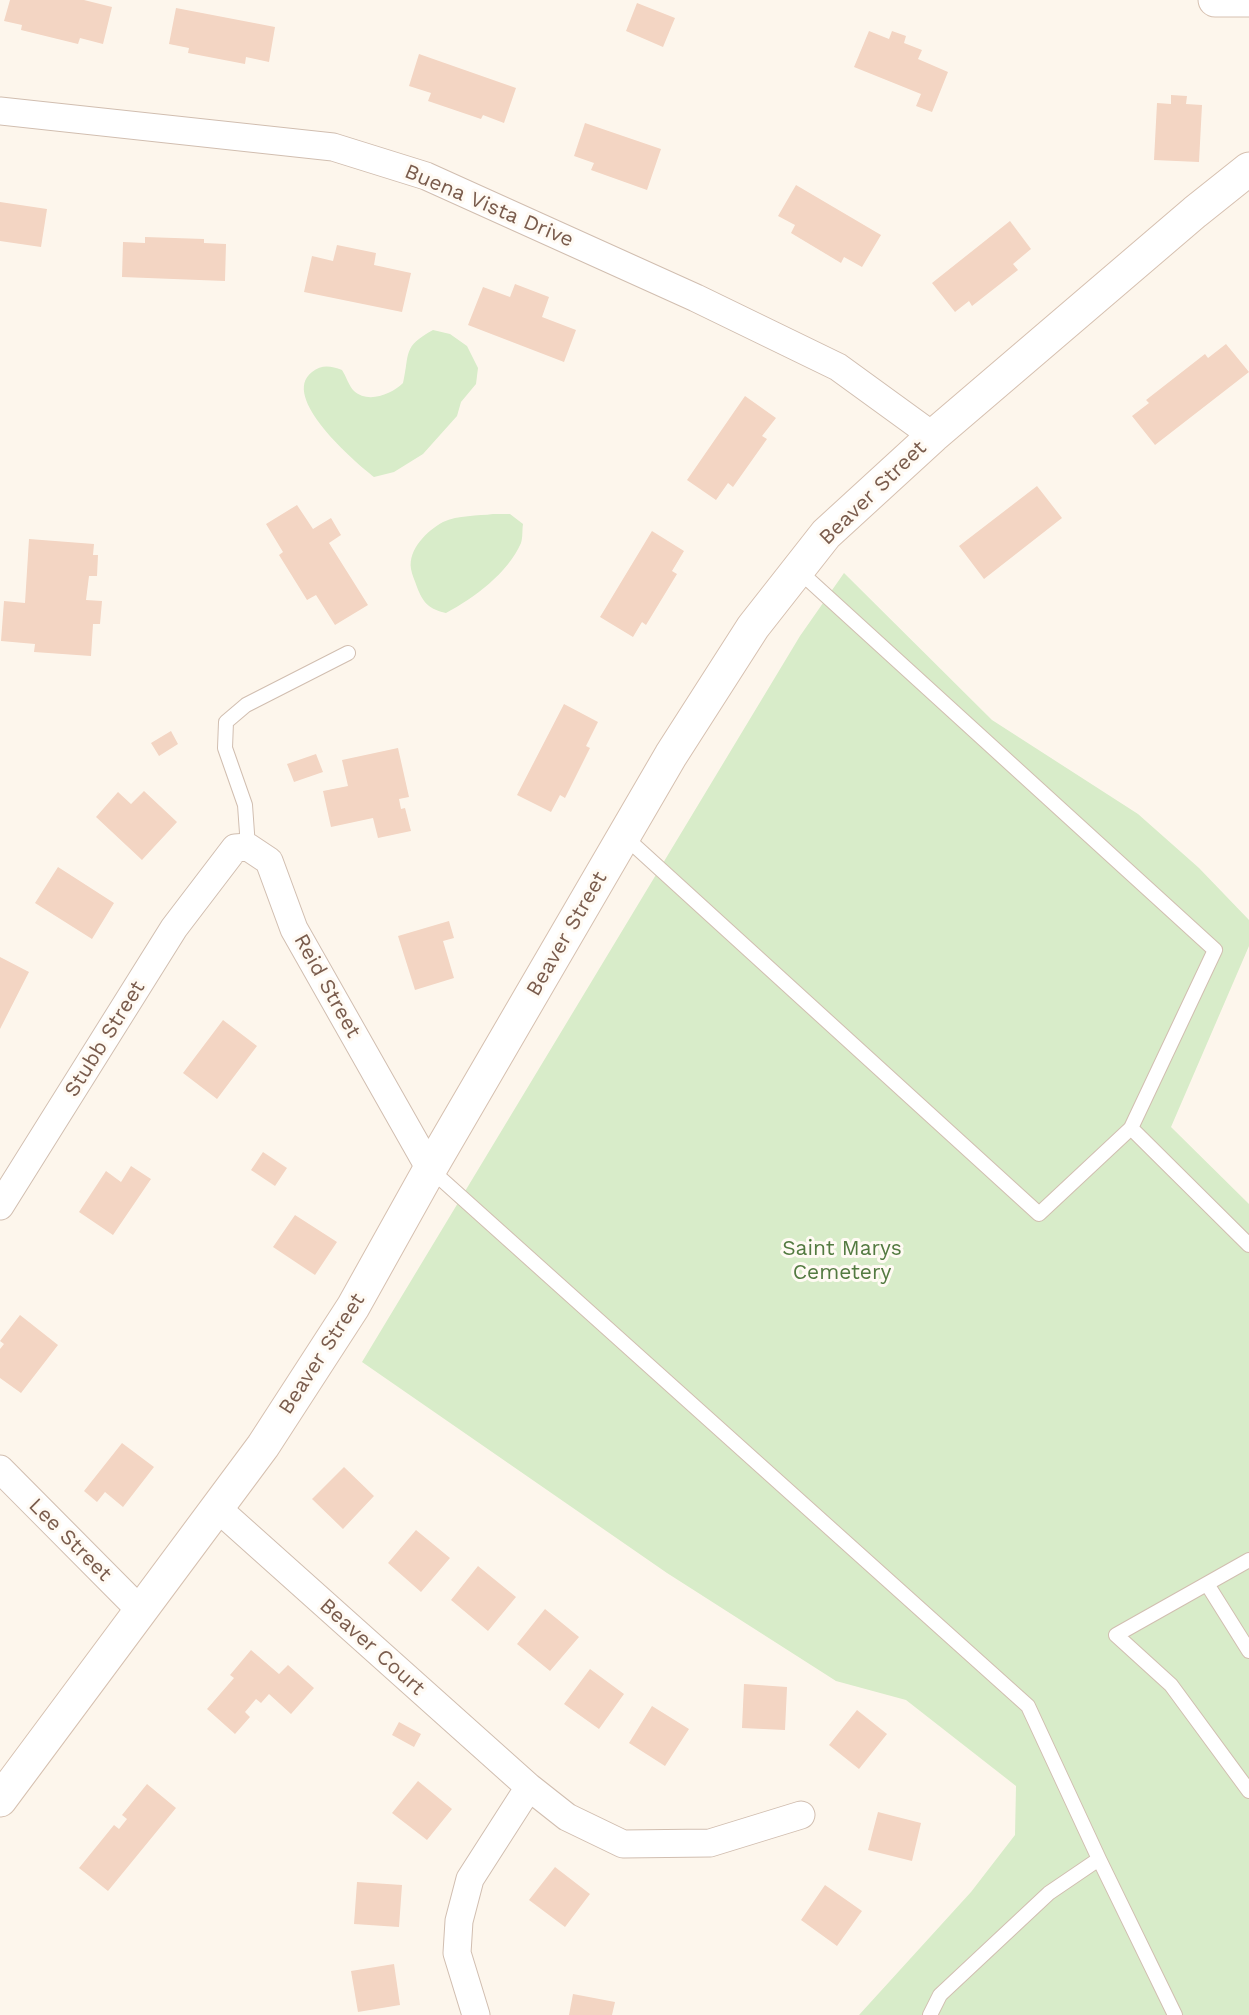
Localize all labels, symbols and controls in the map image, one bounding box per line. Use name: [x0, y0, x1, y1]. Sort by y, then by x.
street label: Buena Vista Drive: [401, 159, 577, 253]
street label: Beaver Street: [814, 436, 932, 550]
street label: Beaver Street: [521, 867, 613, 1001]
street label: Reid Street: [288, 930, 366, 1042]
street label: Stubb Street: [59, 976, 151, 1102]
park label: Saint Marys Cemetery: [782, 1236, 902, 1286]
street label: Beaver Street: [273, 1289, 371, 1419]
street label: Lee Street: [23, 1493, 117, 1587]
street label: Beaver Court: [314, 1593, 430, 1701]

